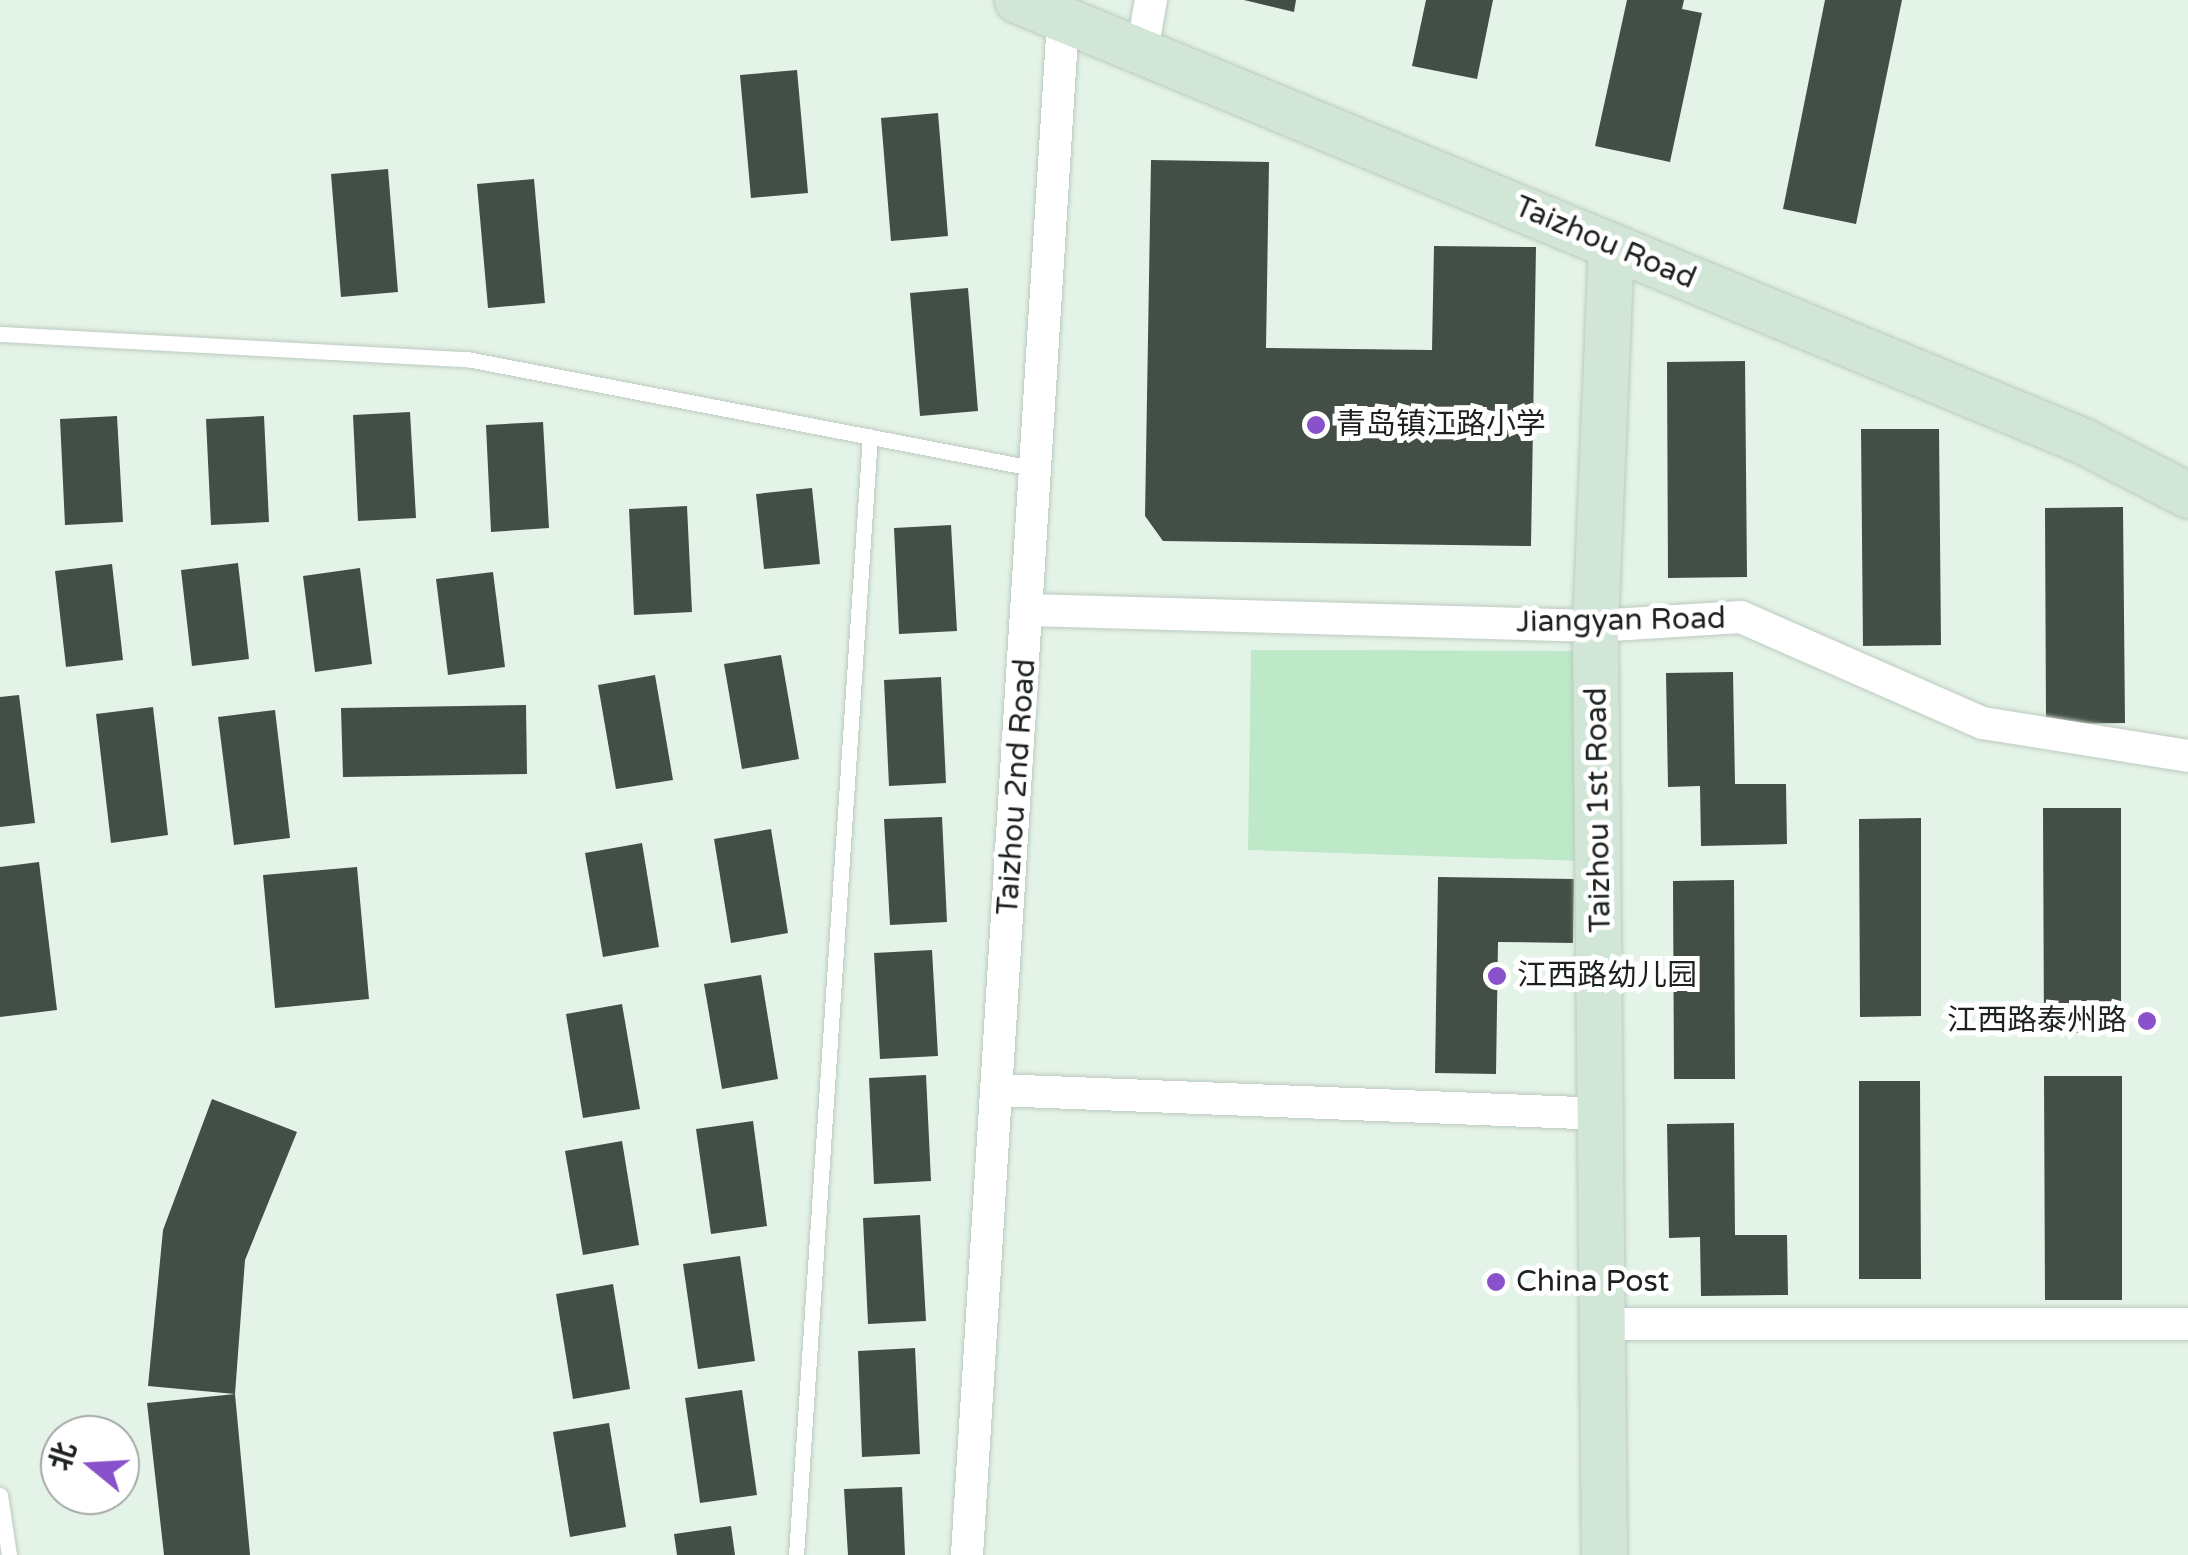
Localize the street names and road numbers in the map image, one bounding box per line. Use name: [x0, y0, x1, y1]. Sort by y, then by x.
street label: Taizhou Road: [1509, 189, 1701, 297]
street label: Jiangyan Road: [1516, 601, 1726, 641]
street label: Taizhou 2nd Road: [990, 658, 1044, 916]
street label: Taizhou 1st Road: [1579, 687, 1619, 933]

